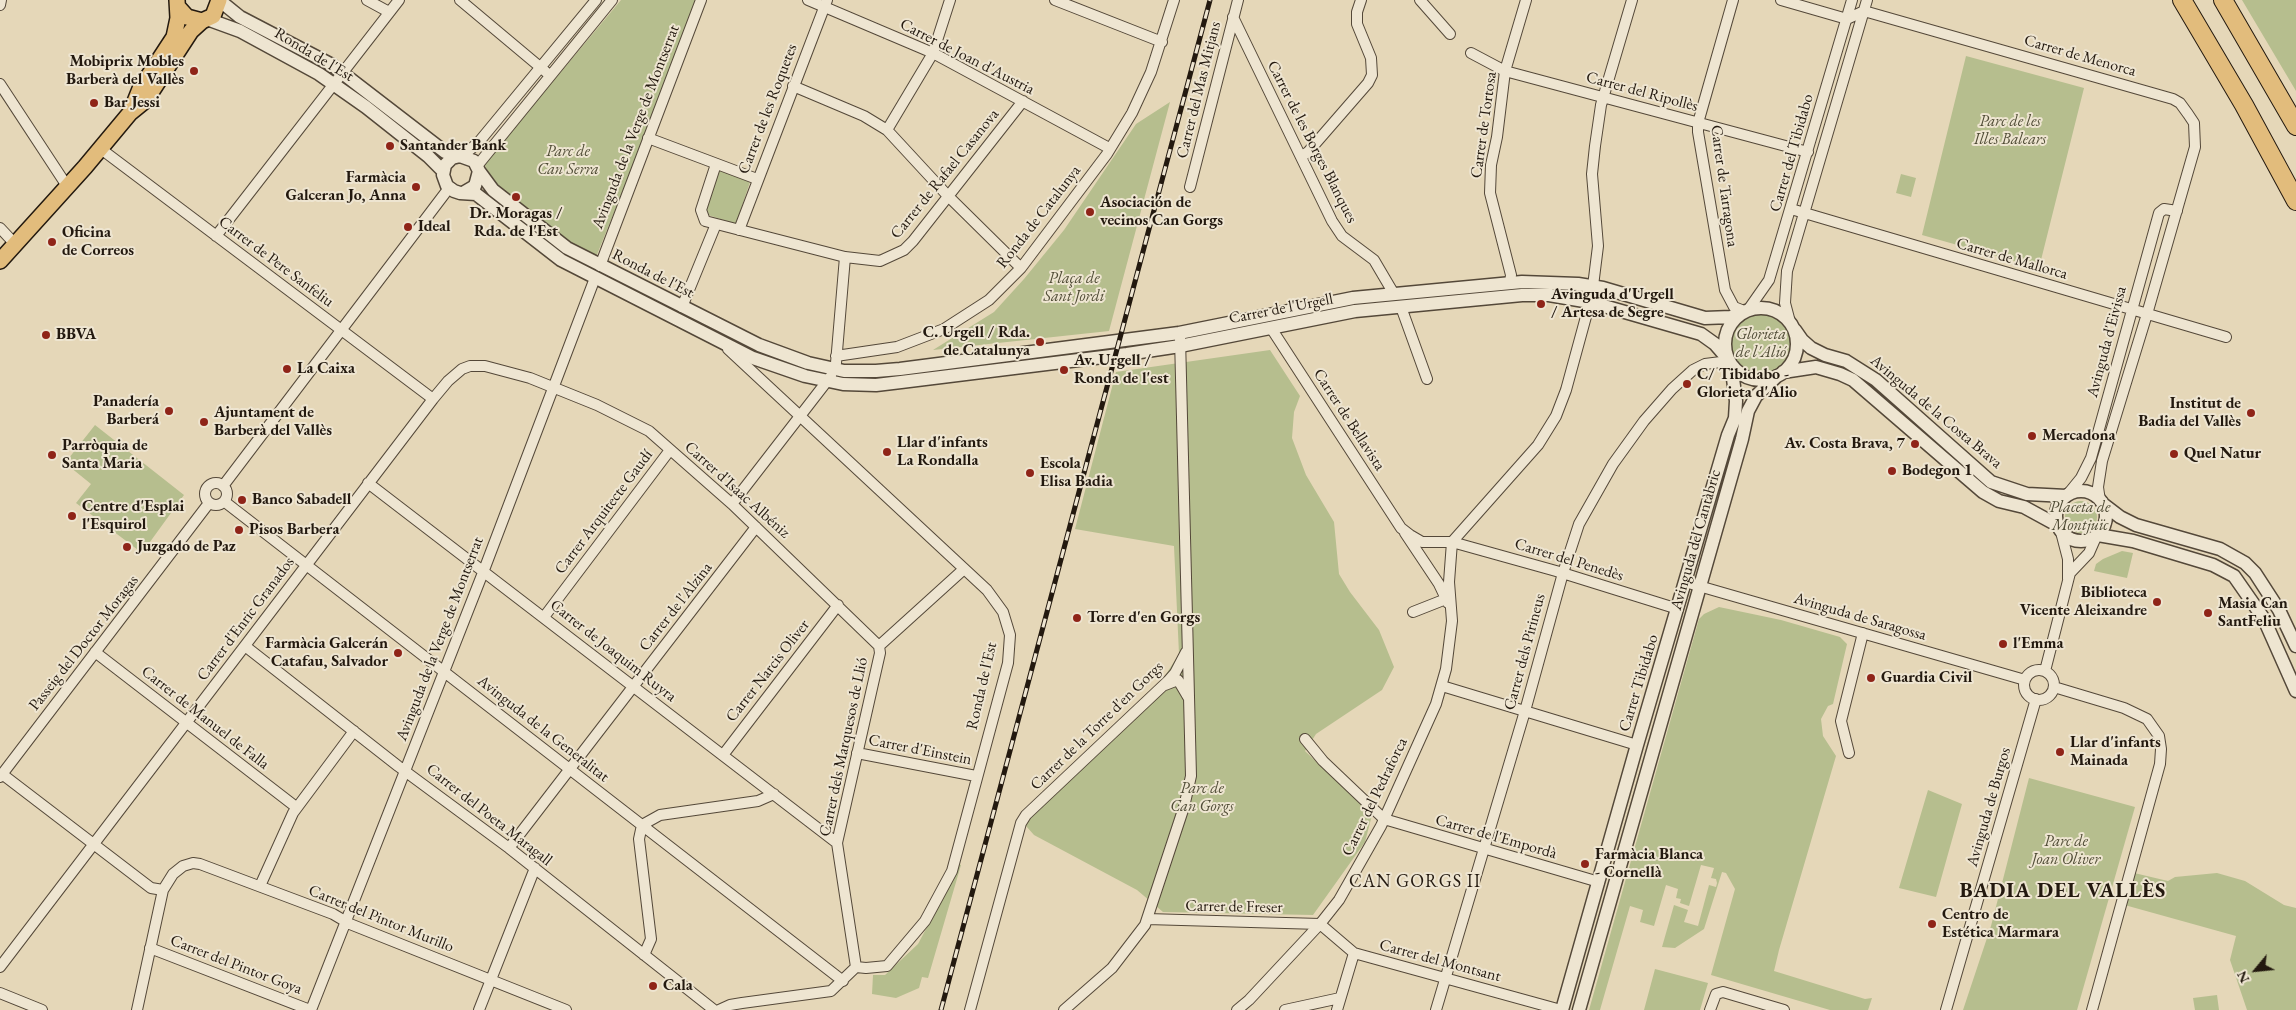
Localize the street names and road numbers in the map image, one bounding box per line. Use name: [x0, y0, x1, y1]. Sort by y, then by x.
street label: Carrer de Joan d'Austria: [897, 15, 1037, 99]
street label: Carrer del Mas Mitjans: [1173, 20, 1225, 160]
street label: Avinguda de la Verge de Montserrat: [588, 22, 684, 232]
street label: Ronda de l'Est: [271, 24, 357, 86]
street label: Carrer de Menorca: [2022, 31, 2138, 81]
street label: Carrer de les Roquetes: [734, 41, 802, 177]
street label: Carrer de les Borges Blanques: [1263, 58, 1361, 226]
street label: Carrer del Ripollès: [1584, 68, 1700, 116]
street label: Carrer de Tortosa: [1467, 70, 1501, 180]
street label: Carrer del Tibidabo: [1766, 92, 1818, 214]
street label: Carrer de Rafael Casanova: [887, 105, 1003, 243]
street label: Carrer de Tarragona: [1706, 124, 1742, 248]
street label: Ronda de Catalunya: [993, 162, 1085, 272]
street label: Carrer de Pere Sanfeliu: [215, 212, 337, 312]
street label: Carrer de Mallorca: [1954, 234, 2070, 284]
street label: Ronda de l'Est: [609, 245, 697, 303]
street label: Avinguda d'Eivissa: [2083, 284, 2131, 400]
street label: Carrer de l'Urgell: [1227, 289, 1335, 329]
street label: Avinguda de la Costa Brava: [1866, 351, 2006, 473]
street label: Carrer de Bellavista: [1309, 365, 1389, 475]
street label: Carrer d'Isaac Albéniz: [680, 438, 794, 542]
street label: Carrer Arquitecte Gaudí: [551, 446, 657, 578]
street label: Avinguda del Cantàbric: [1667, 467, 1725, 613]
street label: Avinguda de la Verge de Montserrat: [392, 534, 488, 744]
street label: Carrer del Penedès: [1512, 534, 1626, 586]
street label: Carrer d'Enric Granados: [193, 553, 299, 685]
street label: Carrer de l'Alzina: [635, 559, 717, 655]
street label: Passeig del Doctor Moragas: [25, 571, 143, 715]
street label: Avinguda de Saragossa: [1791, 589, 1929, 645]
street label: Carrer dels Pirineus: [1500, 592, 1550, 712]
street label: Carrer de Joaquim Ruyra: [546, 596, 680, 706]
street label: Carrer Narcis Oliver: [722, 616, 814, 726]
street label: Carrer Tibidabo: [1615, 632, 1663, 734]
street label: Ronda de l'Est: [963, 640, 1001, 732]
street label: Carrer dels Marquesos de Llió: [816, 656, 872, 838]
street label: Carrer de la Torre d'en Gorgs: [1026, 657, 1168, 795]
street label: Carrer de Manuel de Falla: [137, 662, 273, 774]
street label: Avinguda de la Generalitat: [473, 672, 613, 786]
street label: Carrer d'Einstein: [867, 731, 973, 769]
street label: Carrer del Pedraforca: [1338, 735, 1412, 859]
street label: Avinguda de Burgos: [1963, 745, 2015, 869]
street label: Carrer del Poeta Maragall: [422, 760, 556, 870]
street label: Carrer de l'Empordà: [1433, 811, 1559, 863]
street label: Carrer del Pintor Murillo: [306, 881, 456, 957]
street label: Carrer de Freser: [1185, 897, 1283, 917]
street label: Carrer del Pintor Goya: [167, 931, 305, 999]
street label: Carrer del Montsant: [1377, 936, 1503, 986]

